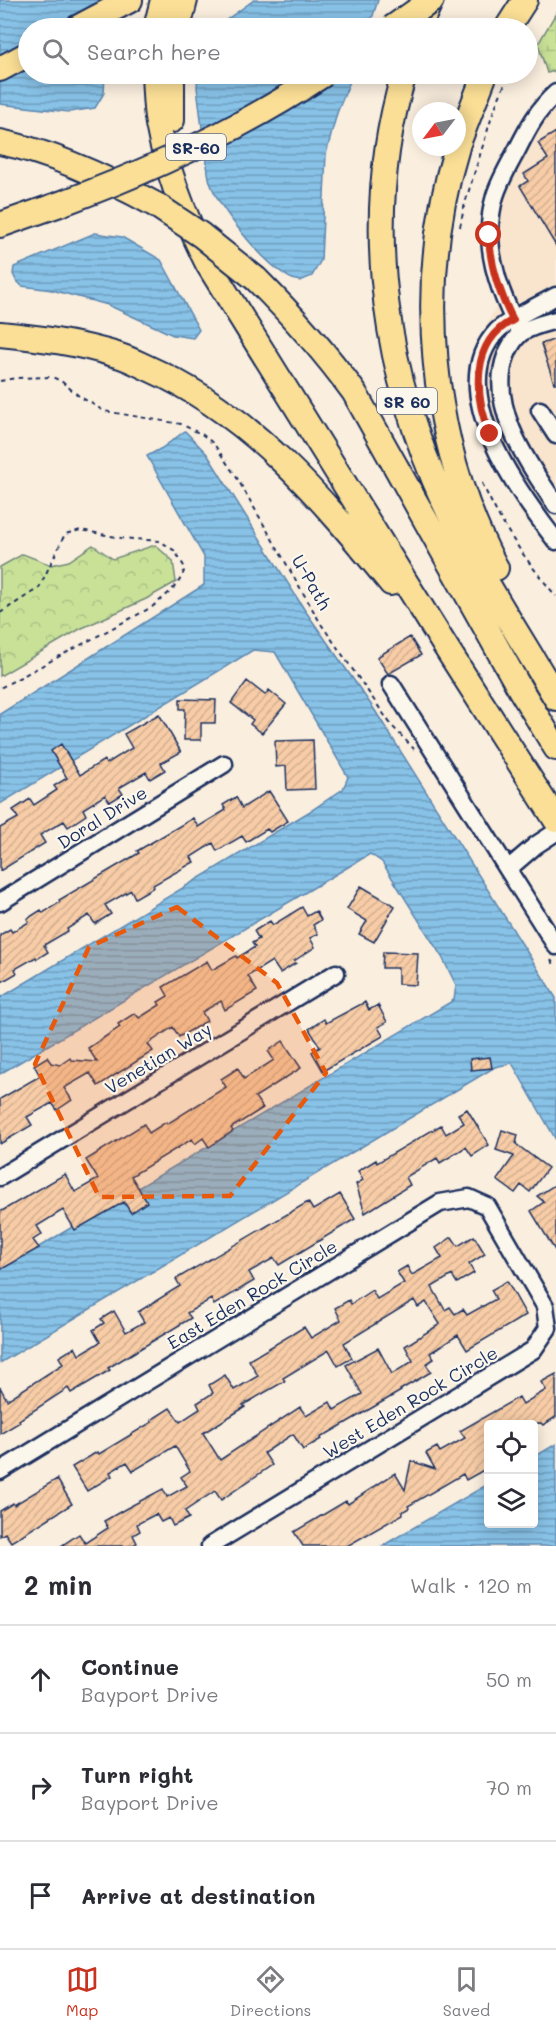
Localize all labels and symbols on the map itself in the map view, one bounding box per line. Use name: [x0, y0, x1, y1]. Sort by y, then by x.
north arrow: [412, 102, 466, 156]
road number: SR-60: [166, 134, 226, 160]
route start: [475, 221, 501, 247]
road number: SR 60: [377, 388, 437, 414]
route end: [476, 420, 502, 446]
street label: U-Path: [287, 550, 337, 614]
street label: Doral Drive: [53, 780, 151, 854]
street label: Venetian Way: [100, 1017, 216, 1099]
street label: East Eden Rock Circle: [163, 1234, 341, 1354]
street label: West Eden Rock Circle: [318, 1340, 502, 1464]

